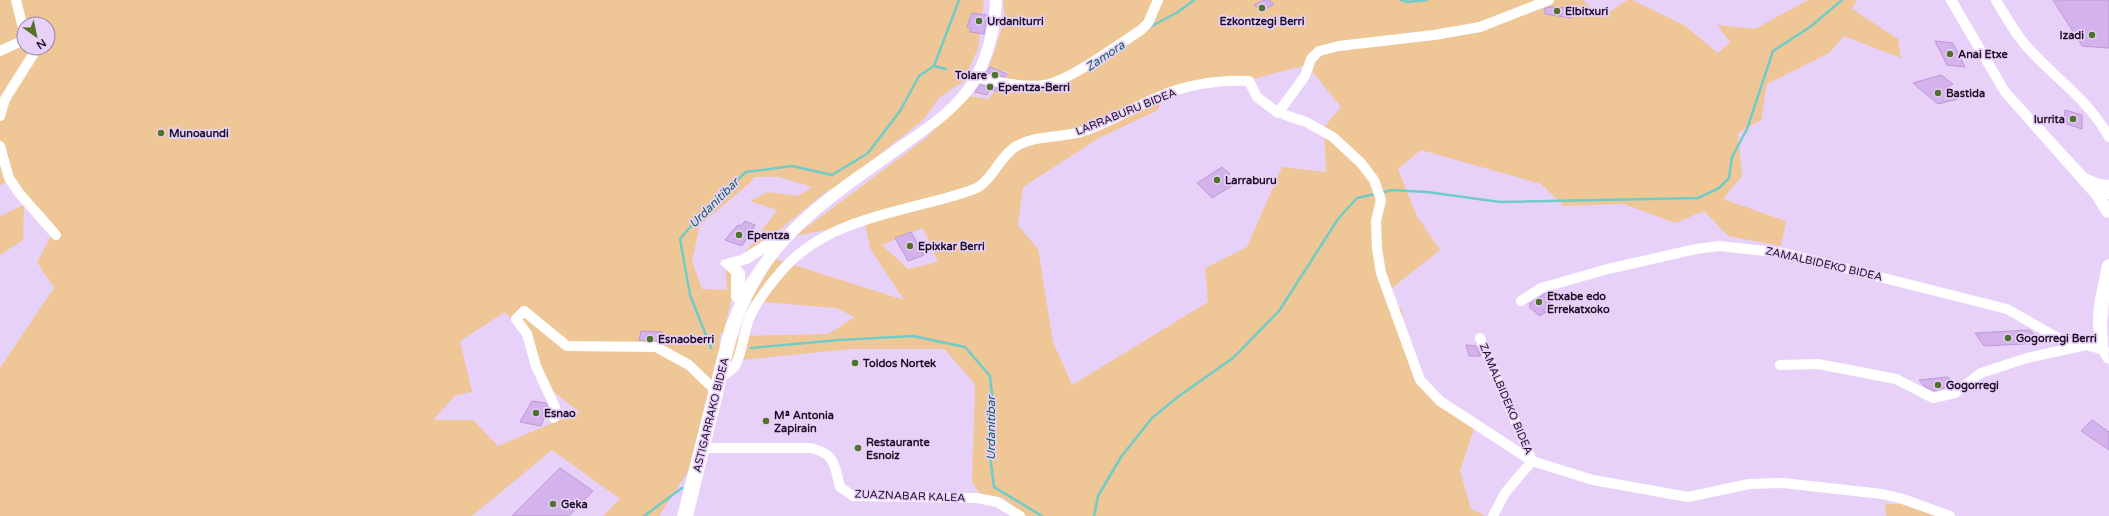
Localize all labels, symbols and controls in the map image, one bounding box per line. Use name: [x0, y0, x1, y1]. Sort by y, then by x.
marker: Ezkontzegi Berri: [1257, 3, 1267, 13]
place label: Elbitxuri: [1565, 5, 1609, 18]
marker: Elbitxuri: [1552, 6, 1562, 16]
place label: Urdaniturri: [987, 15, 1044, 28]
place label: Ezkontzegi Berri: [1219, 15, 1305, 29]
north arrow: [16, 16, 56, 56]
marker: Urdaniturri: [974, 16, 984, 26]
place label: Izadi: [2060, 29, 2084, 42]
marker: Izadi: [2087, 30, 2097, 40]
text: N: [34, 36, 48, 52]
water label: Zamora: [1083, 38, 1127, 74]
place label: Anai Etxe: [1958, 48, 2008, 61]
marker: Anai Etxe: [1945, 49, 1955, 59]
place label: Tolare: [954, 69, 988, 82]
marker: Tolare: [990, 70, 1000, 80]
place label: Epentza-Berri: [998, 81, 1070, 95]
marker: Epentza-Berri: [985, 82, 995, 92]
street label: LARRABURU BIDEA: [1074, 86, 1178, 138]
place label: Bastida: [1946, 87, 1985, 100]
marker: Bastida: [1933, 88, 1943, 98]
place label: Iurrita: [2034, 113, 2065, 126]
marker: Iurrita: [2068, 114, 2078, 124]
place label: Munoaundi: [169, 127, 229, 140]
marker: Munoaundi: [156, 128, 166, 138]
water label: Urdanitibar: [686, 174, 743, 231]
place label: Larraburu: [1225, 174, 1277, 187]
marker: Larraburu: [1212, 175, 1222, 185]
place label: Epentza: [747, 229, 790, 243]
marker: Epentza: [734, 230, 744, 240]
place label: Epixkar Berri: [918, 240, 985, 254]
marker: Epixkar Berri: [905, 241, 915, 251]
street label: ZAMALBIDEKO BIDEA: [1764, 244, 1884, 284]
place label: Etxabe edo Errekatxoko: [1547, 290, 1610, 316]
marker: Etxabe edo Errekatxoko: [1534, 297, 1544, 307]
place label: Gogorregi Berri: [2016, 332, 2097, 346]
place label: Esnaoberri: [658, 333, 714, 346]
marker: Gogorregi Berri: [2003, 333, 2013, 343]
marker: Esnaoberri: [645, 334, 655, 344]
street label: ZAMALBIDEKO BIDEA: [1477, 341, 1535, 457]
street label: ASTIGARRAKO BIDEA: [690, 356, 732, 474]
place label: Toldos Nortek: [862, 357, 936, 370]
marker: Toldos Nortek: [850, 358, 860, 368]
place label: Gogorregi: [1946, 379, 1999, 393]
marker: Gogorregi: [1933, 380, 1943, 390]
water label: Urdanitibar: [984, 394, 998, 460]
place label: Esnao: [544, 407, 576, 420]
marker: Esnao: [531, 408, 541, 418]
place label: Mª Antonia Zapirain: [774, 409, 834, 436]
marker: Mª Antonia Zapirain: [761, 416, 771, 426]
place label: Restaurante Esnoiz: [866, 436, 930, 462]
marker: Restaurante Esnoiz: [853, 443, 863, 453]
street label: ZUAZNABAR KALEA: [854, 488, 966, 504]
place label: Geka: [561, 498, 588, 511]
marker: Geka: [548, 499, 558, 509]

